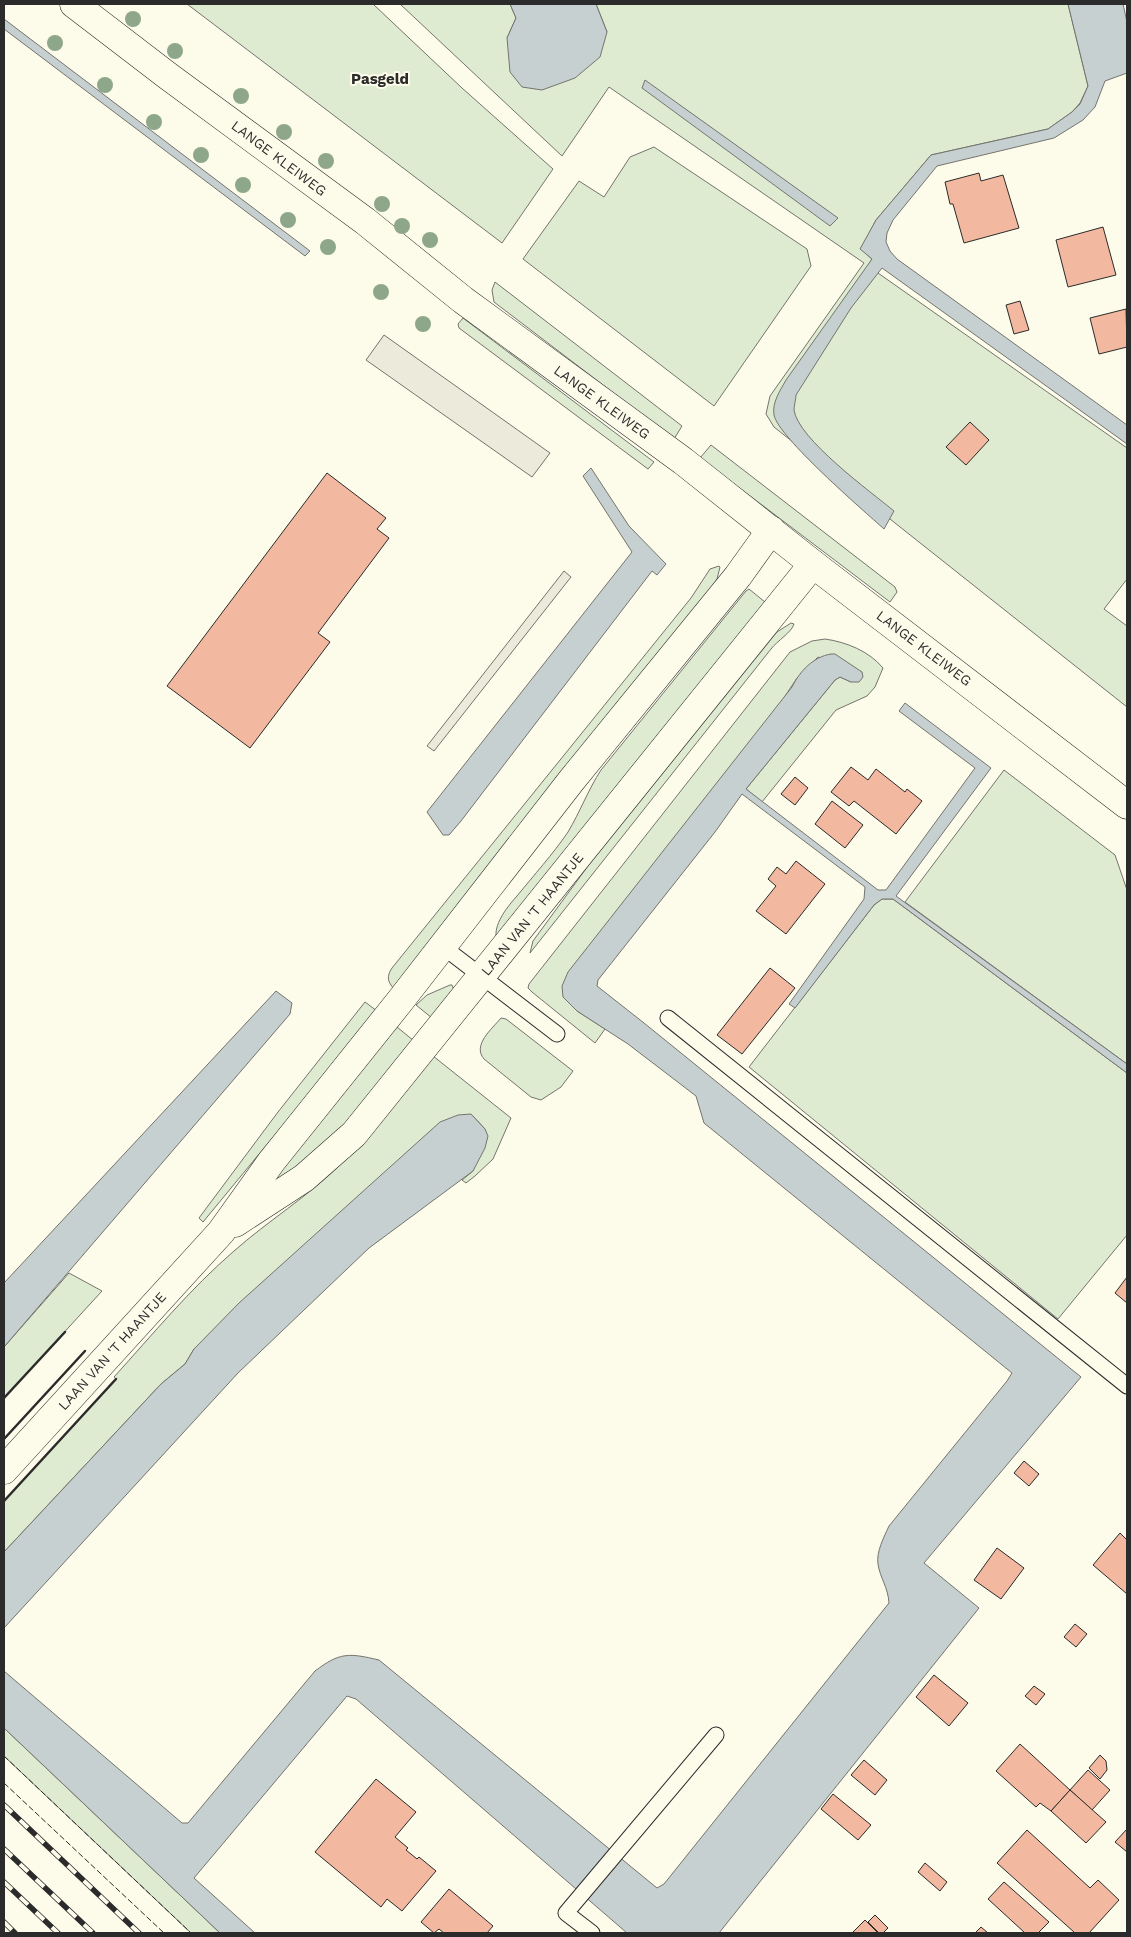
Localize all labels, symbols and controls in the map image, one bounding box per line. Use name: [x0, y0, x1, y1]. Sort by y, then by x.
district label: Pasgeld: [351, 70, 409, 88]
street label: LANGE KLEIWEG: [228, 117, 330, 199]
street label: LANGE KLEIWEG: [551, 362, 653, 442]
street label: LANGE KLEIWEG: [873, 607, 975, 689]
street label: LAAN VAN 'T HAANTJE: [478, 849, 586, 979]
street label: LAAN VAN 'T HAANTJE: [55, 1289, 169, 1413]

